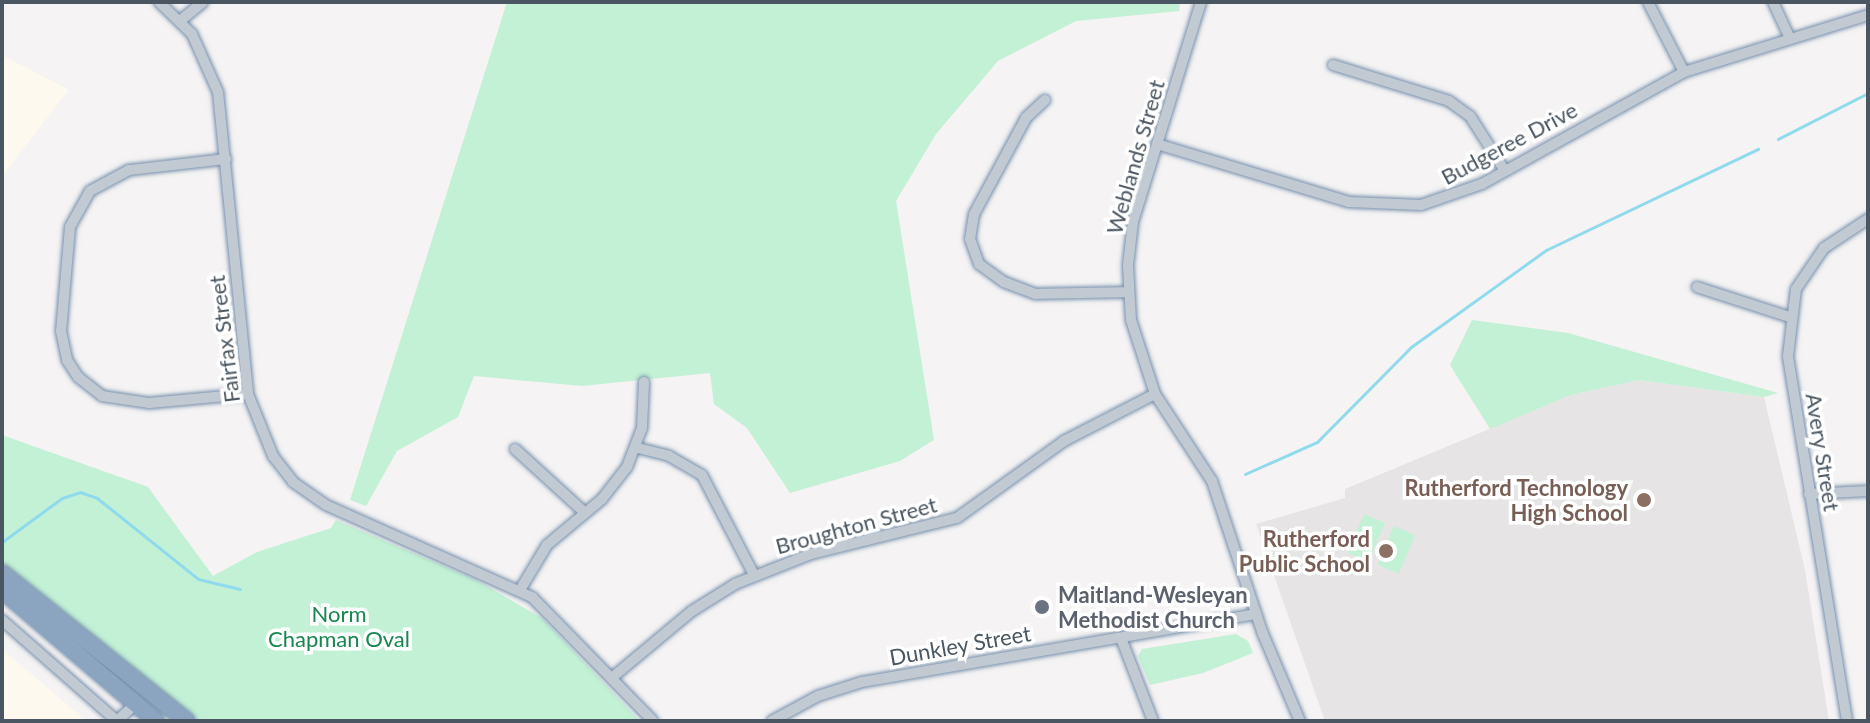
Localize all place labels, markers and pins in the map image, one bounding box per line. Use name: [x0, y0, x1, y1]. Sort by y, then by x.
place label: Rutherford Technology High School: [1404, 474, 1628, 526]
marker: Rutherford Technology High School: [1635, 491, 1653, 509]
place label: Rutherford Public School: [1239, 525, 1370, 576]
marker: Rutherford Public School: [1377, 542, 1395, 560]
place label: Maitland-Wesleyan Methodist Church: [1058, 581, 1248, 632]
marker: Maitland-Wesleyan Methodist Church: [1033, 598, 1051, 616]

